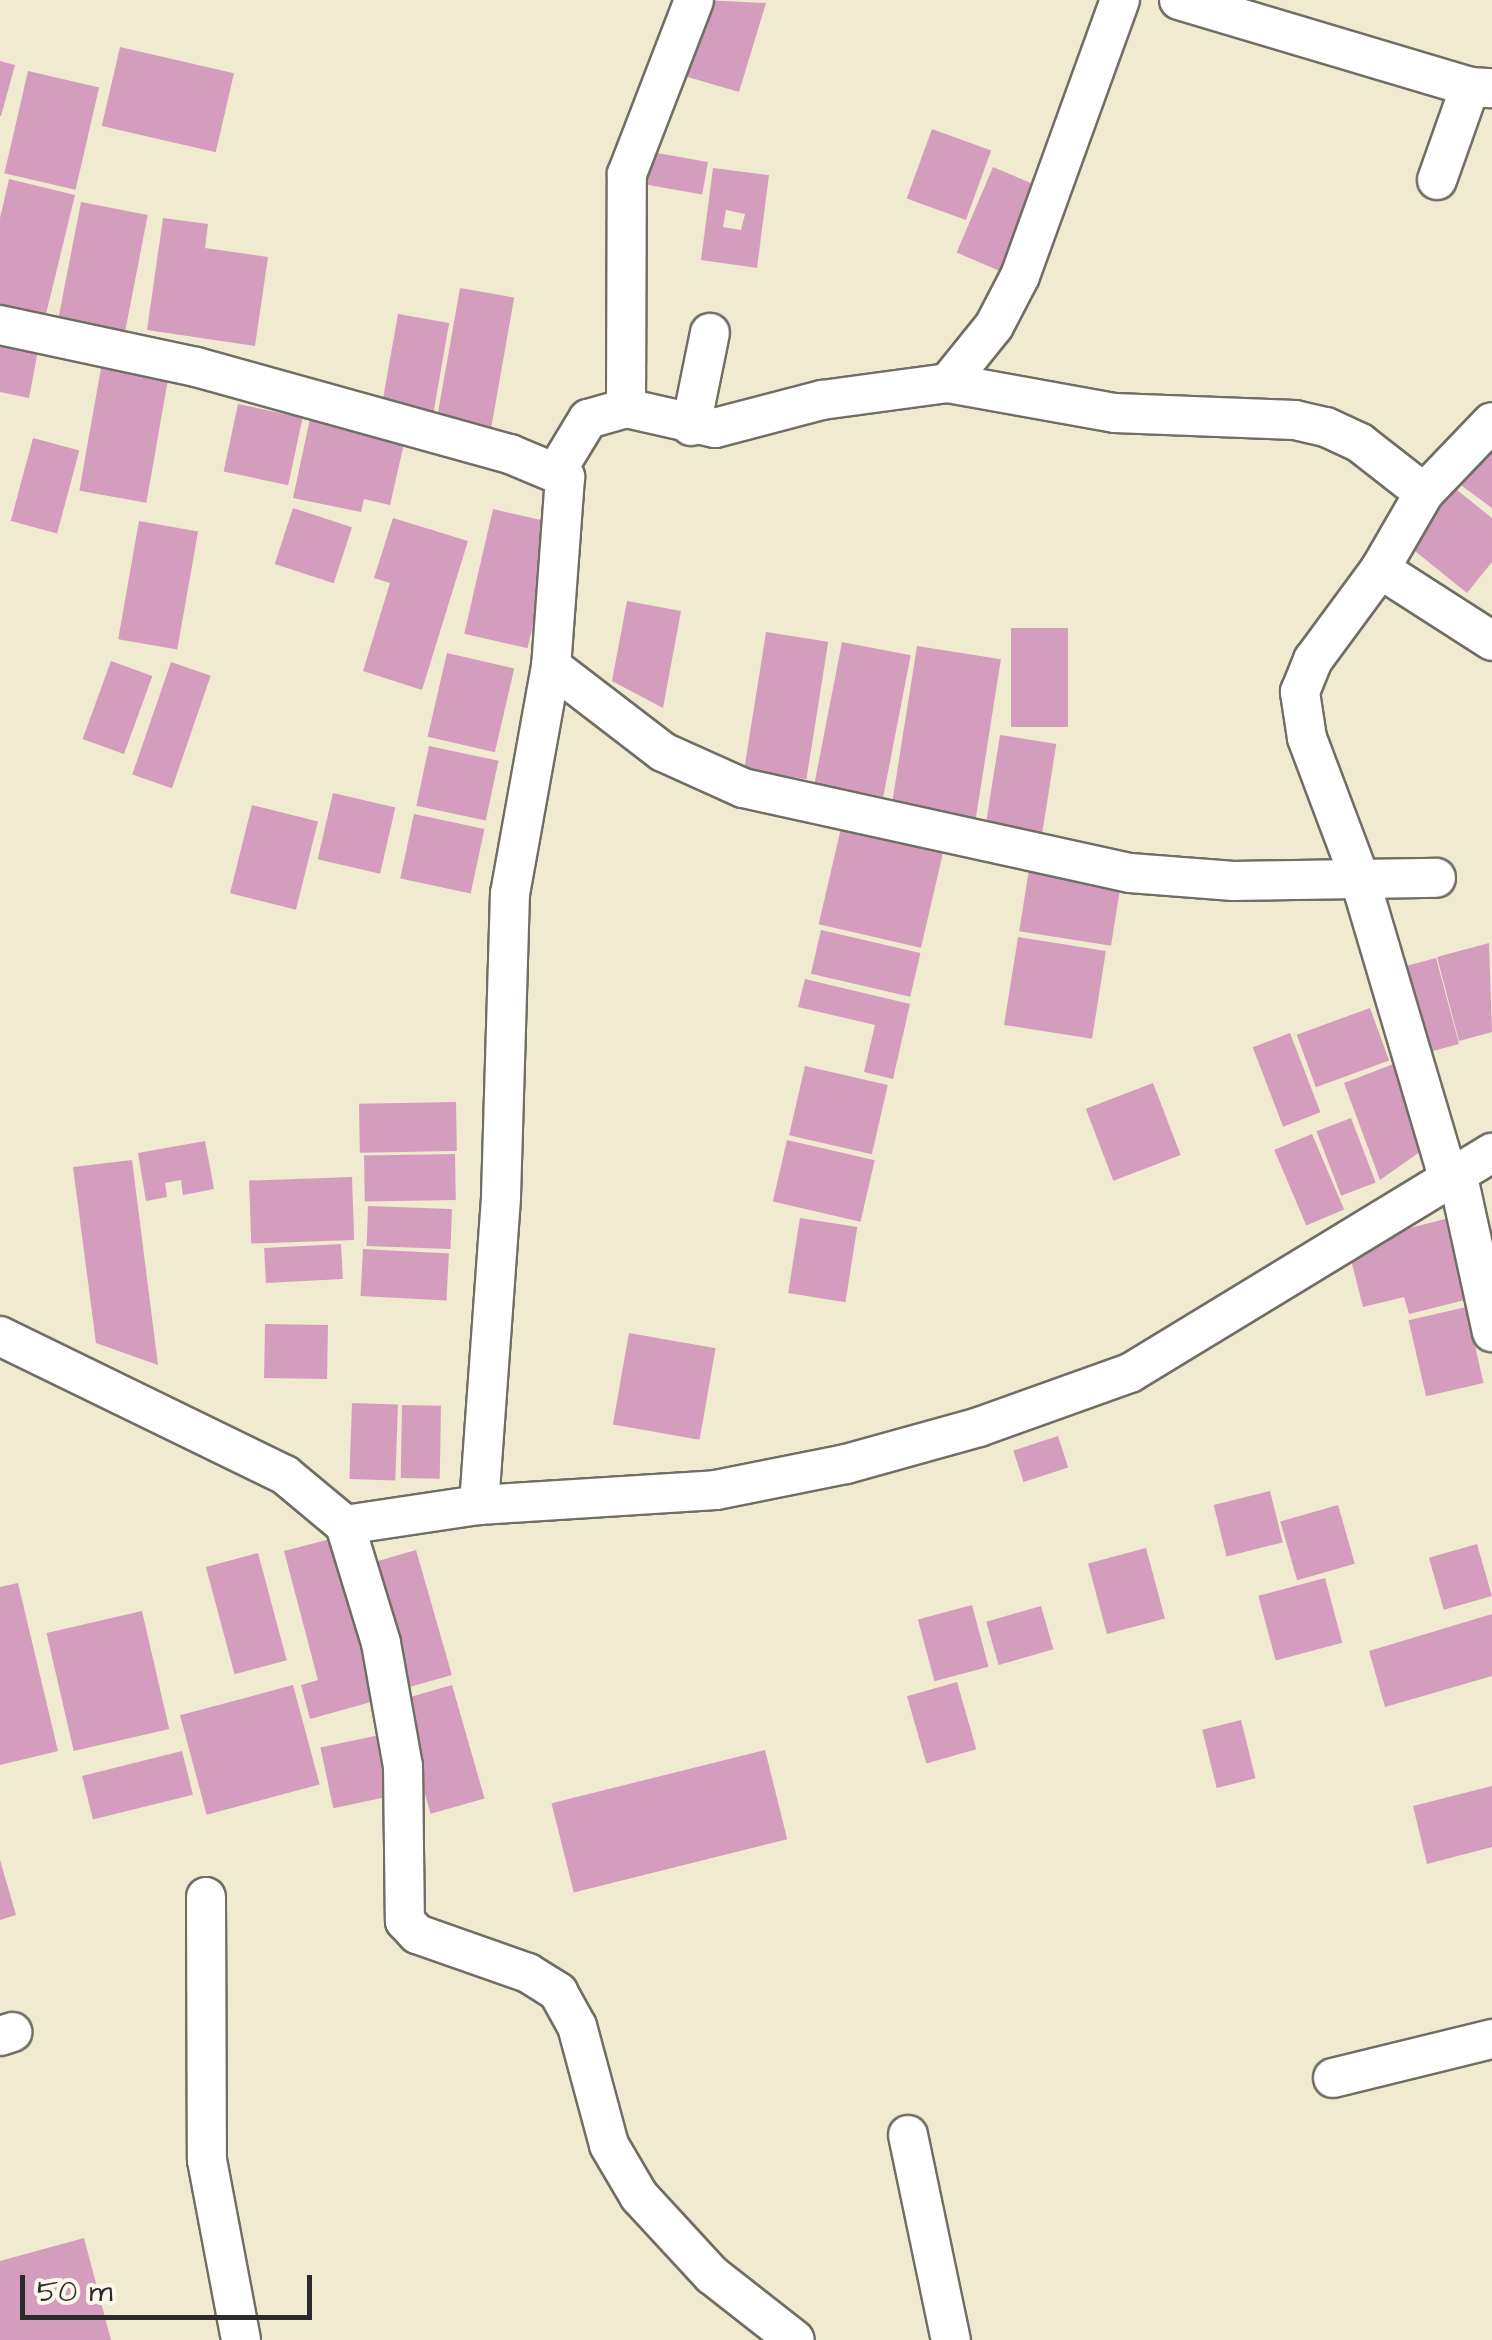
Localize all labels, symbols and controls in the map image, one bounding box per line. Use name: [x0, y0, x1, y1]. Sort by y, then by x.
scale bar: [25, 2255, 318, 2317]
text: 50 m: [37, 2271, 113, 2313]

